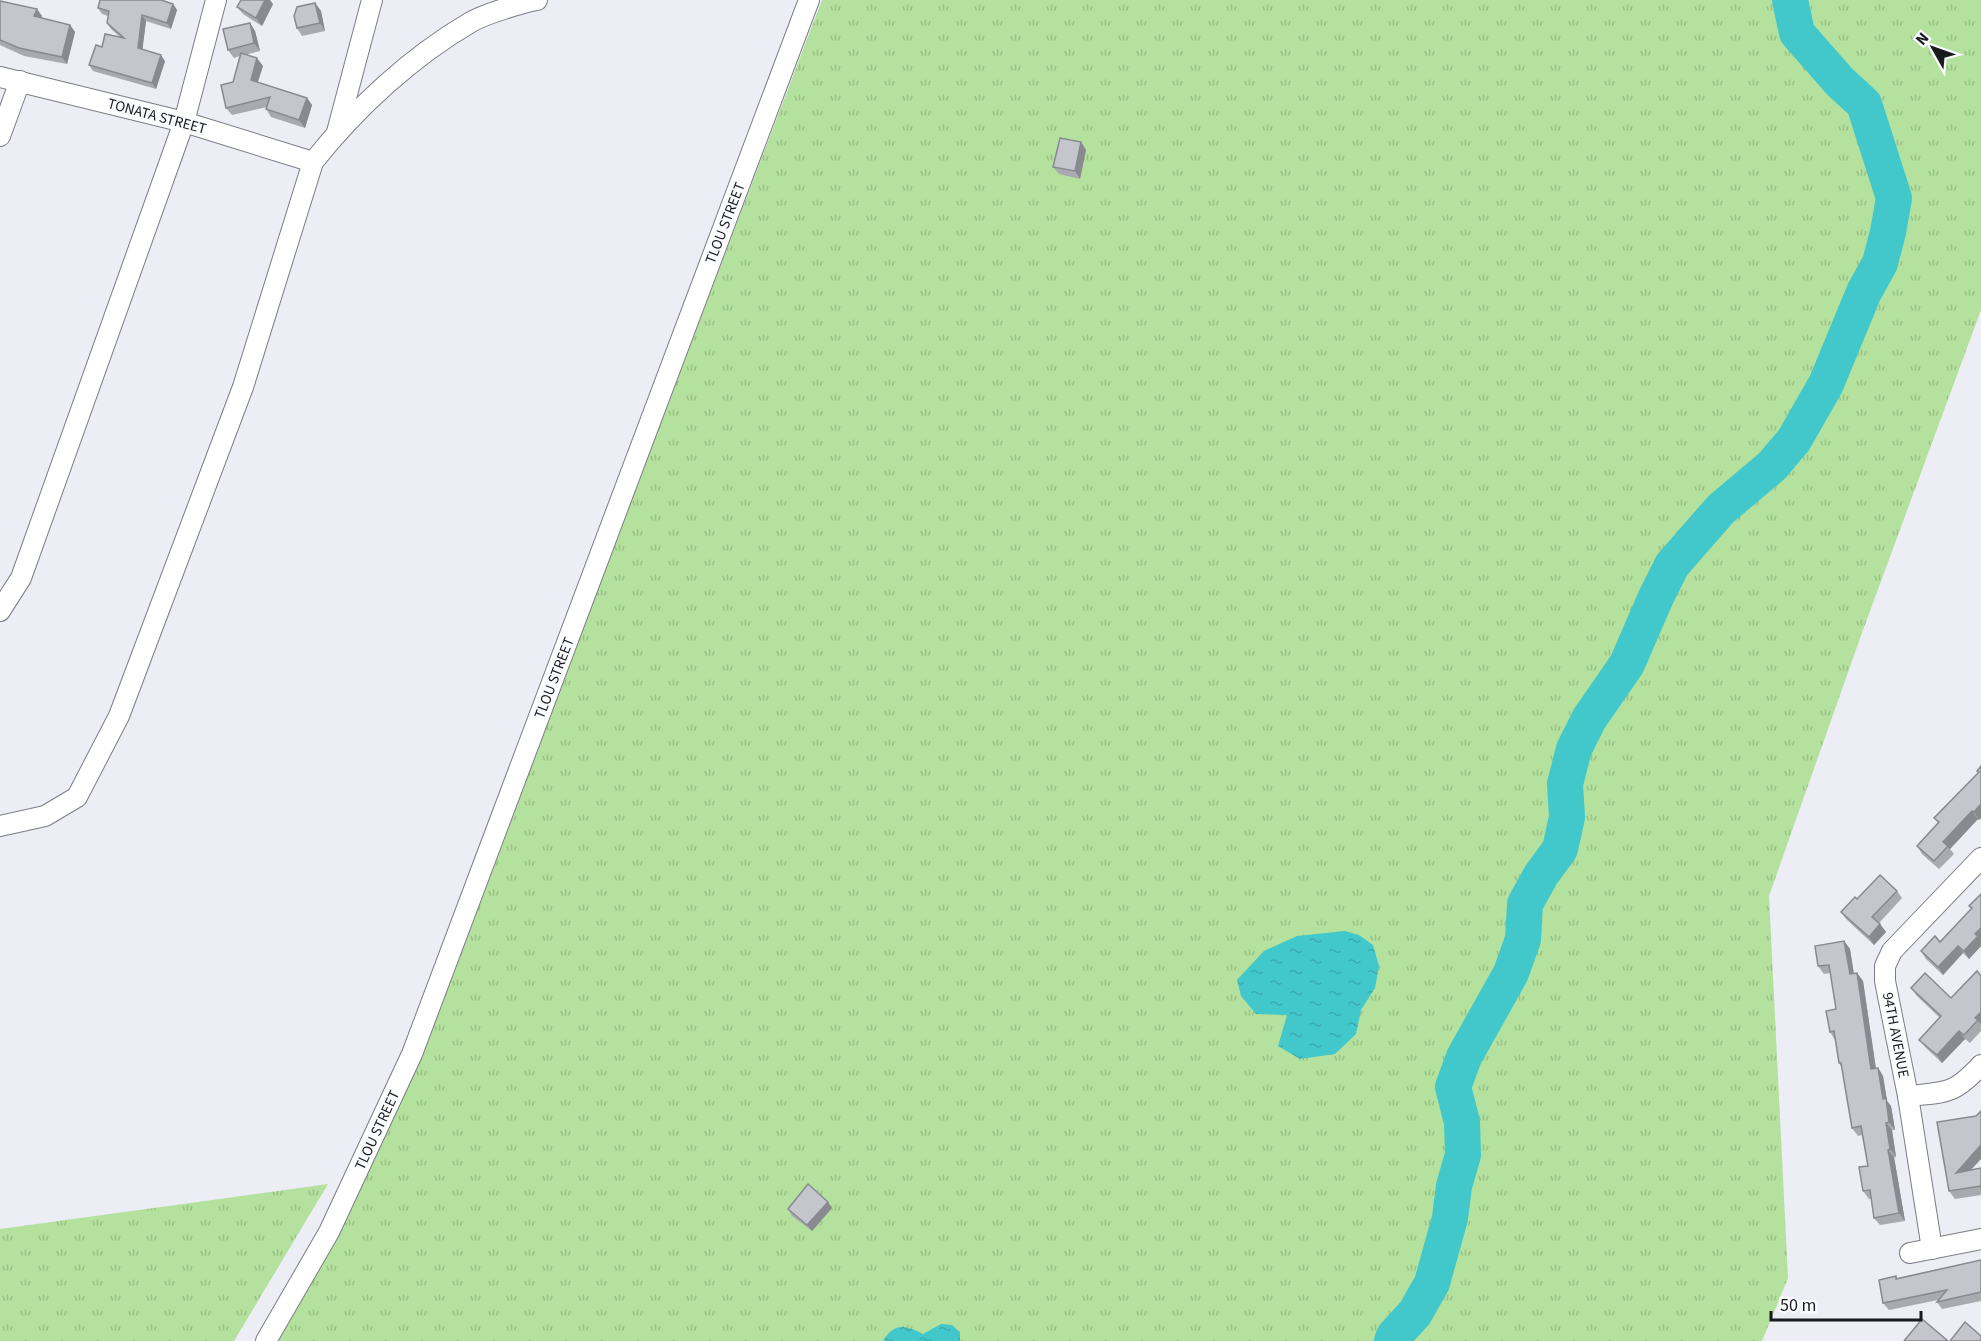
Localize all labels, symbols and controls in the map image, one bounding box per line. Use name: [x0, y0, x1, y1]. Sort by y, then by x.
north arrow: [1903, 18, 1963, 78]
text: N: [1910, 28, 1934, 50]
street label: TONATA STREET: [105, 93, 209, 140]
street label: TLOU STREET: [700, 179, 751, 267]
street label: TLOU STREET: [529, 634, 580, 722]
street label: 94TH AVENUE: [1877, 991, 1914, 1080]
street label: TLOU STREET: [350, 1087, 405, 1173]
scale bar: [1771, 1284, 1921, 1322]
text: 50 m: [1780, 1293, 1816, 1318]

